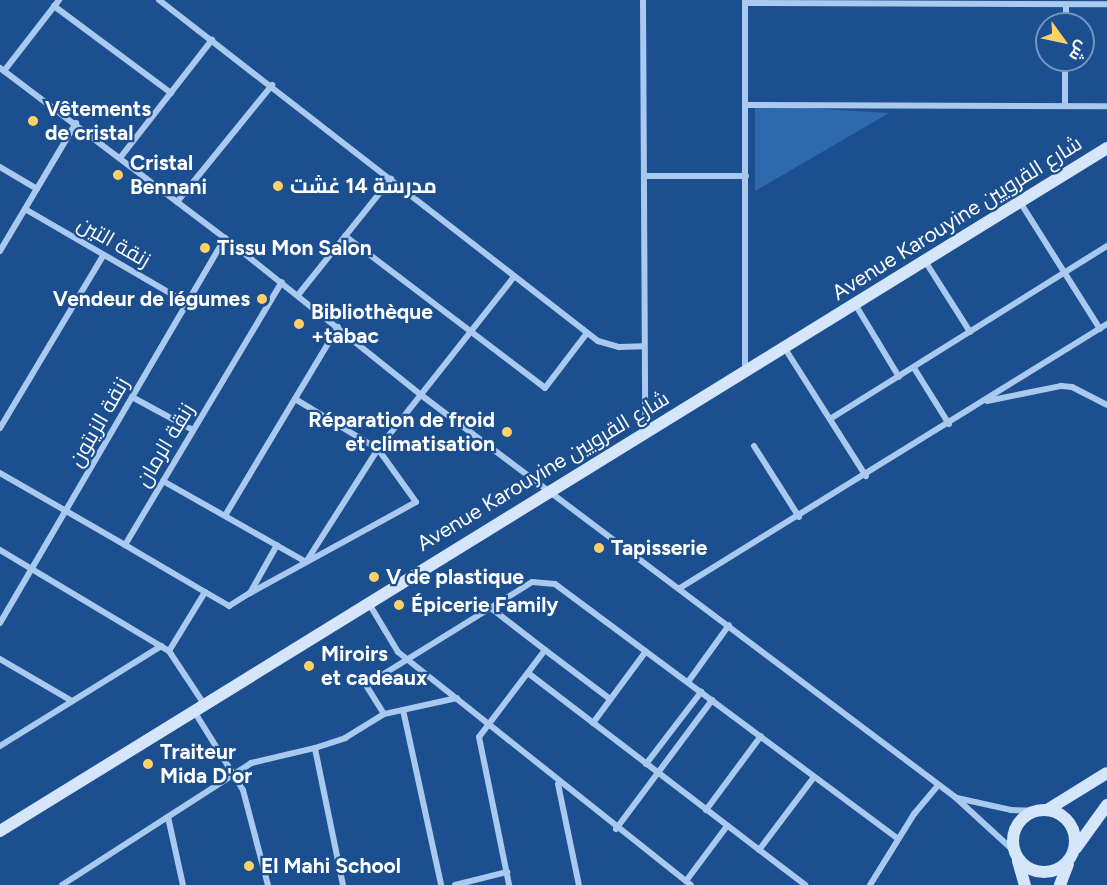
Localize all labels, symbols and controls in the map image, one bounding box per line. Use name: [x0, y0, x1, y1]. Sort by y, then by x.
north arrow: [1035, 12, 1095, 72]
text: ش: [1065, 37, 1092, 65]
place label: Vêtements de cristal: [45, 96, 151, 146]
marker: Vêtements de cristal: [26, 114, 40, 128]
street label: Avenue Karouyine شارع القرويين: [827, 131, 1087, 305]
place label: Cristal Bennani: [130, 150, 207, 200]
marker: Cristal Bennani: [111, 168, 125, 182]
place label: مدرسة 14 غشت: [290, 173, 437, 199]
marker: مدرسة 14 غشت: [271, 179, 285, 193]
street label: زنقة التين: [73, 211, 155, 273]
place label: Tissu Mon Salon: [217, 235, 372, 261]
marker: Tissu Mon Salon: [198, 241, 212, 255]
place label: Vendeur de légumes: [53, 286, 250, 312]
marker: Vendeur de légumes: [255, 292, 269, 306]
place label: Bibliothèque +tabac: [311, 299, 433, 349]
marker: Bibliothèque +tabac: [292, 317, 306, 331]
street label: زنقة الزيتون: [63, 373, 135, 471]
street label: Avenue Karouyine شارع القرويين: [412, 386, 674, 556]
street label: زنقة الرمان: [130, 399, 200, 491]
place label: Réparation de froid et climatisation: [308, 407, 495, 457]
marker: Réparation de froid et climatisation: [500, 425, 514, 439]
place label: Tapisserie: [611, 535, 707, 561]
marker: Tapisserie: [592, 541, 606, 555]
place label: V de plastique: [386, 564, 524, 590]
marker: V de plastique: [367, 570, 381, 584]
place label: Épicerie Family: [411, 592, 558, 618]
marker: Épicerie Family: [392, 598, 406, 612]
place label: Miroirs et cadeaux: [321, 641, 427, 691]
marker: Miroirs et cadeaux: [302, 659, 316, 673]
place label: Traiteur Mida D'or: [160, 739, 252, 789]
marker: Traiteur Mida D'or: [141, 757, 155, 771]
place label: El Mahi School: [261, 853, 401, 879]
marker: El Mahi School: [242, 859, 256, 873]

